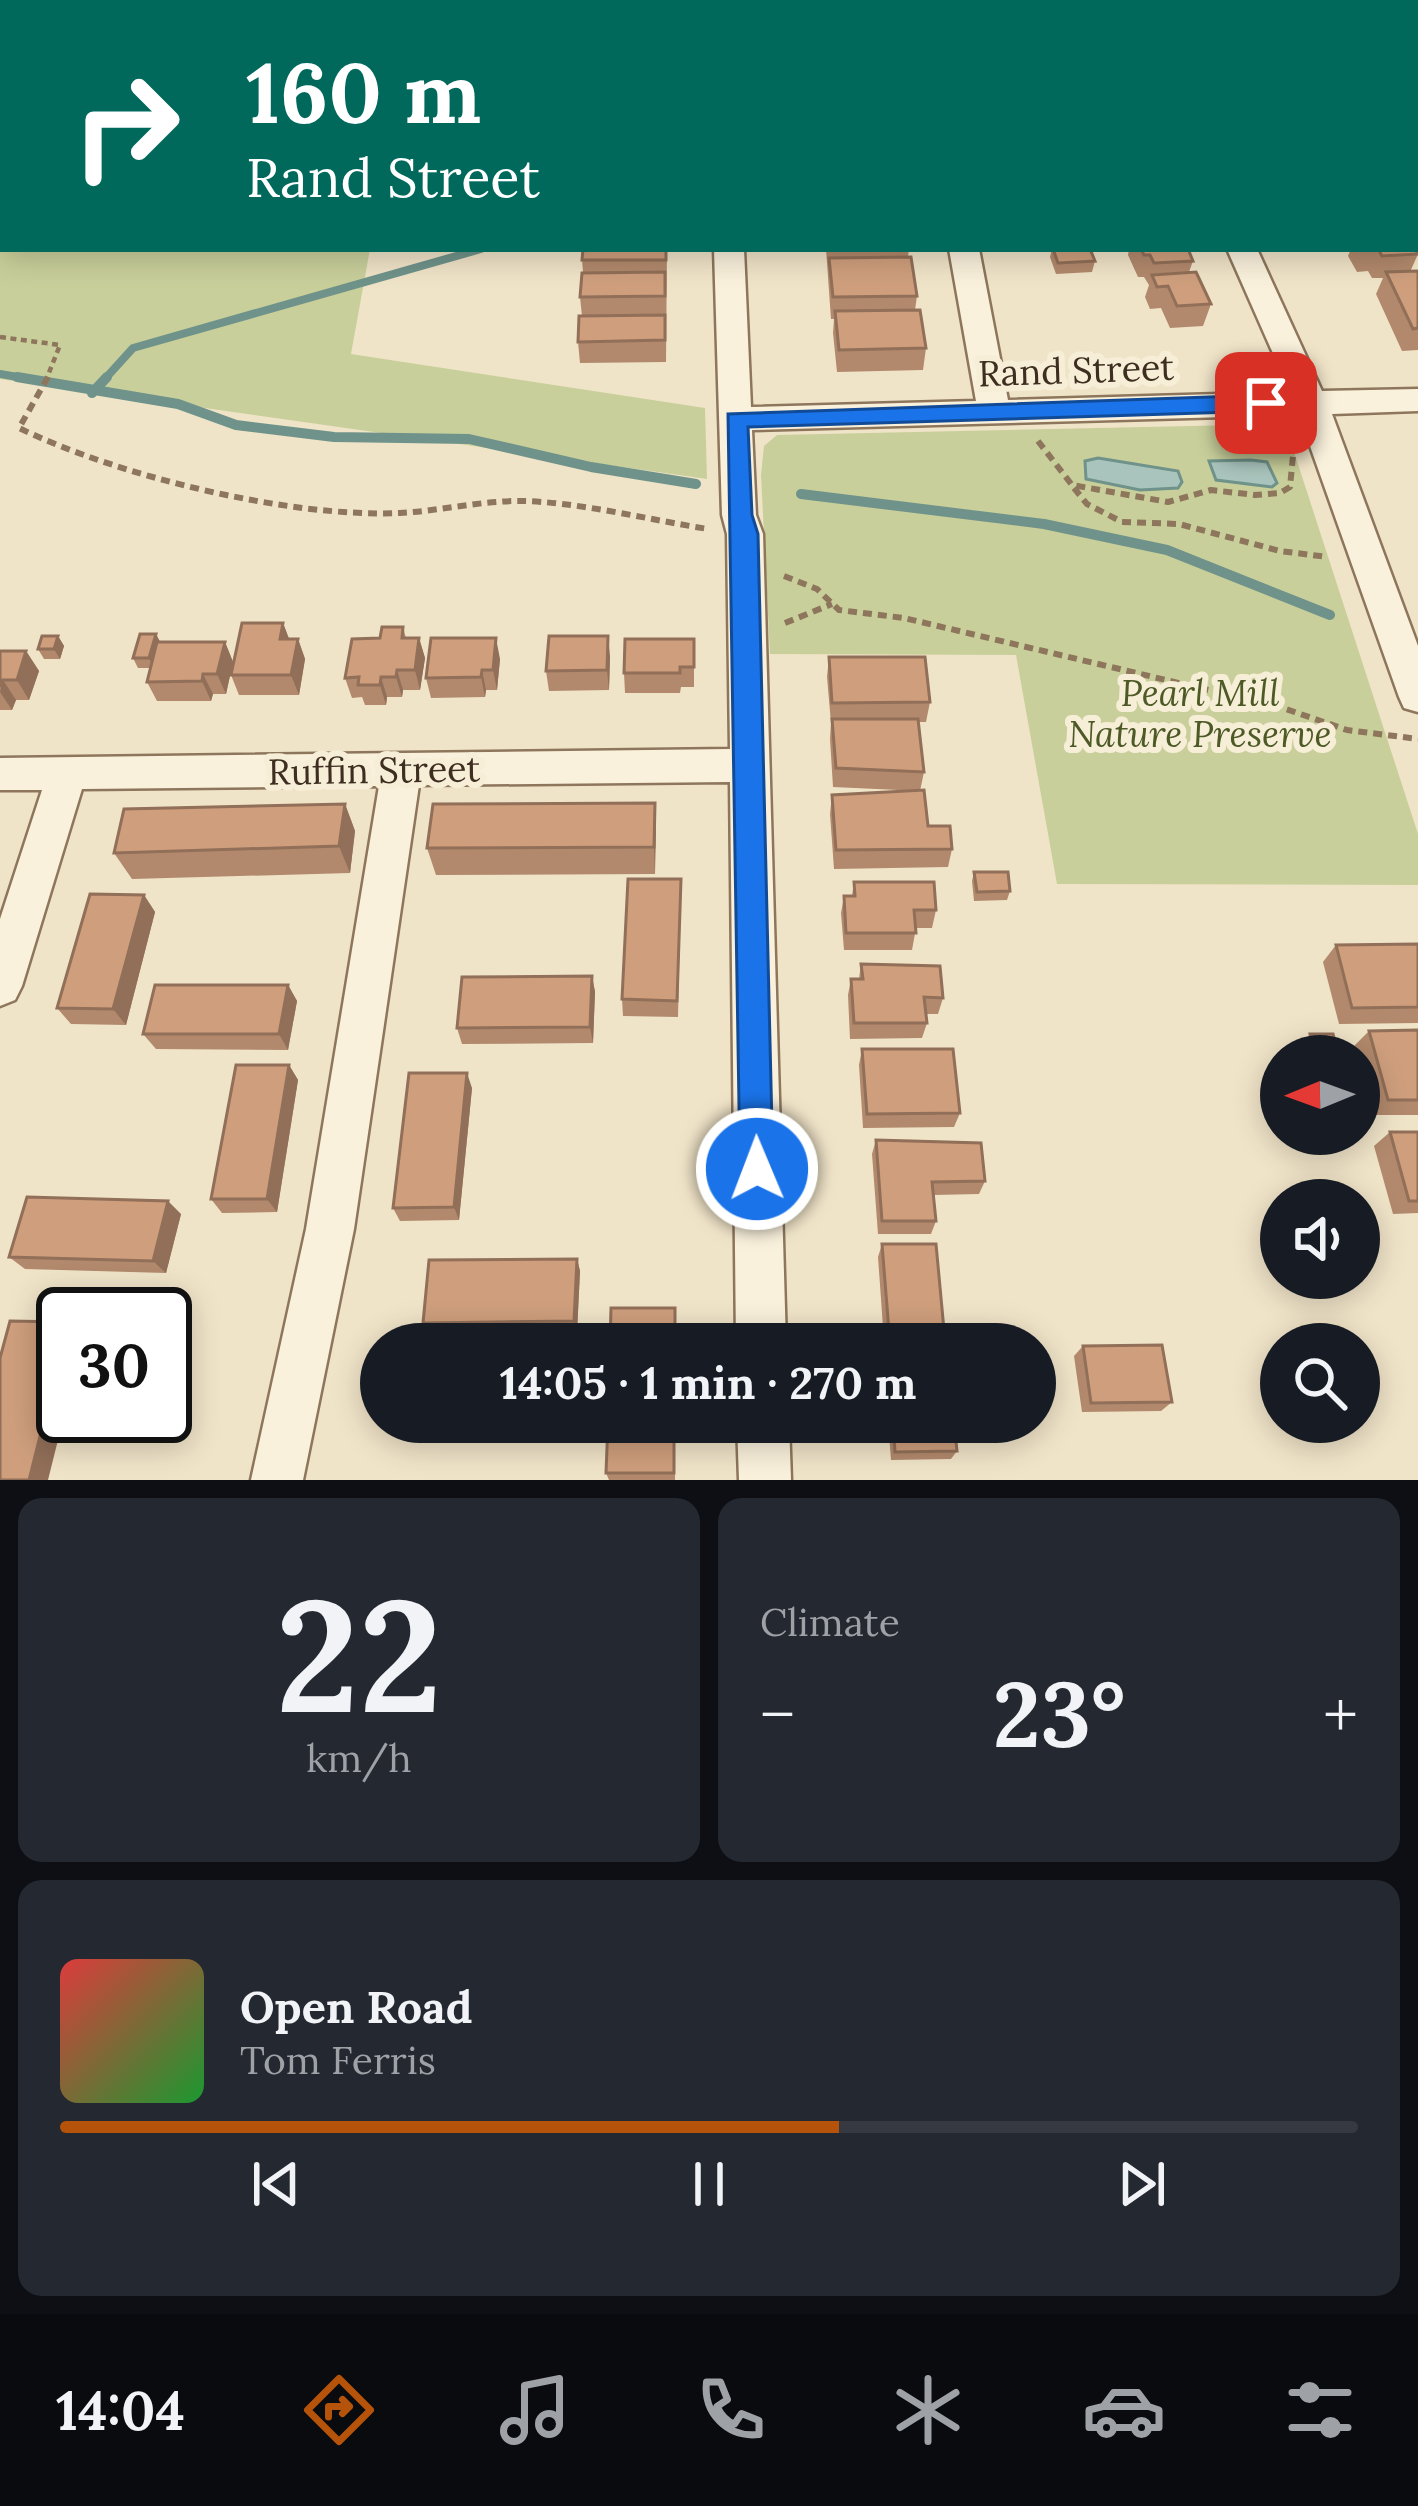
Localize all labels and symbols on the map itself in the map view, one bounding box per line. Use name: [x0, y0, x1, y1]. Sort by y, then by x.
street label: Rand Street: [977, 344, 1175, 396]
pin: [1215, 352, 1317, 454]
park label: Pearl Mill Nature Preserve: [1068, 670, 1332, 757]
street label: Ruffin Street: [267, 745, 481, 795]
north arrow: [1260, 1035, 1380, 1155]
position arrow: [694, 1106, 820, 1232]
speed limit sign: 30: [36, 1287, 192, 1443]

